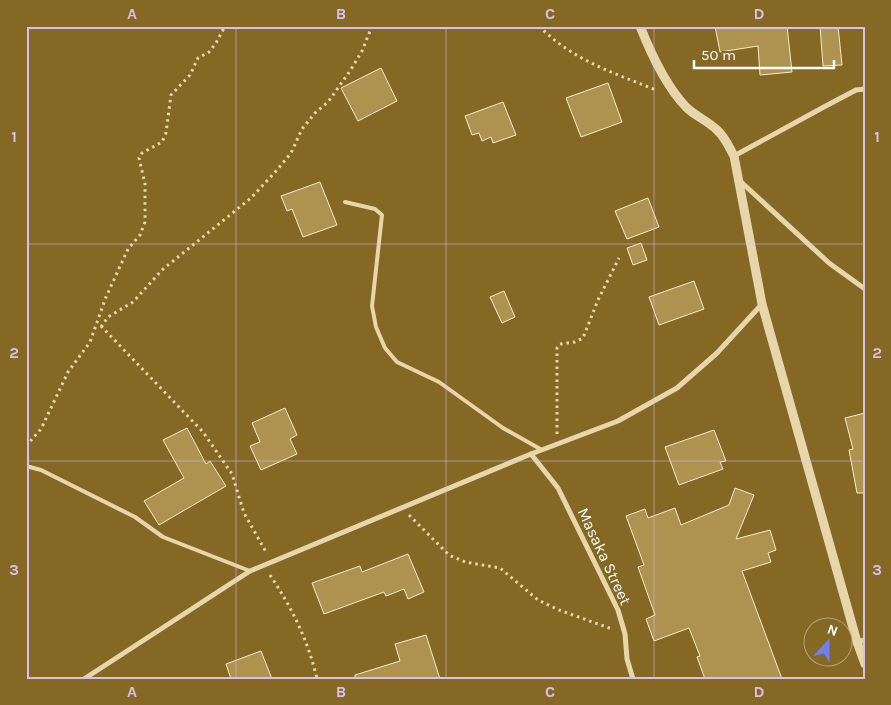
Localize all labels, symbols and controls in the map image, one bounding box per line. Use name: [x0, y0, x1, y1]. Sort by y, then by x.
text: A: [127, 4, 137, 23]
text: B: [336, 4, 346, 23]
text: C: [545, 4, 555, 23]
text: D: [754, 4, 765, 23]
scale bar: [694, 38, 834, 70]
text: 50 m: [701, 46, 736, 64]
text: 1: [11, 127, 17, 146]
text: 1: [874, 127, 880, 146]
text: 2: [9, 343, 19, 362]
text: 2: [872, 343, 882, 362]
street label: Masaka Street: [574, 505, 635, 608]
text: 3: [9, 560, 19, 579]
text: 3: [872, 560, 882, 579]
north arrow: [804, 618, 854, 668]
text: N: [825, 621, 840, 640]
text: A: [127, 682, 137, 701]
text: B: [336, 682, 346, 701]
text: C: [545, 682, 555, 701]
text: D: [754, 682, 765, 701]

